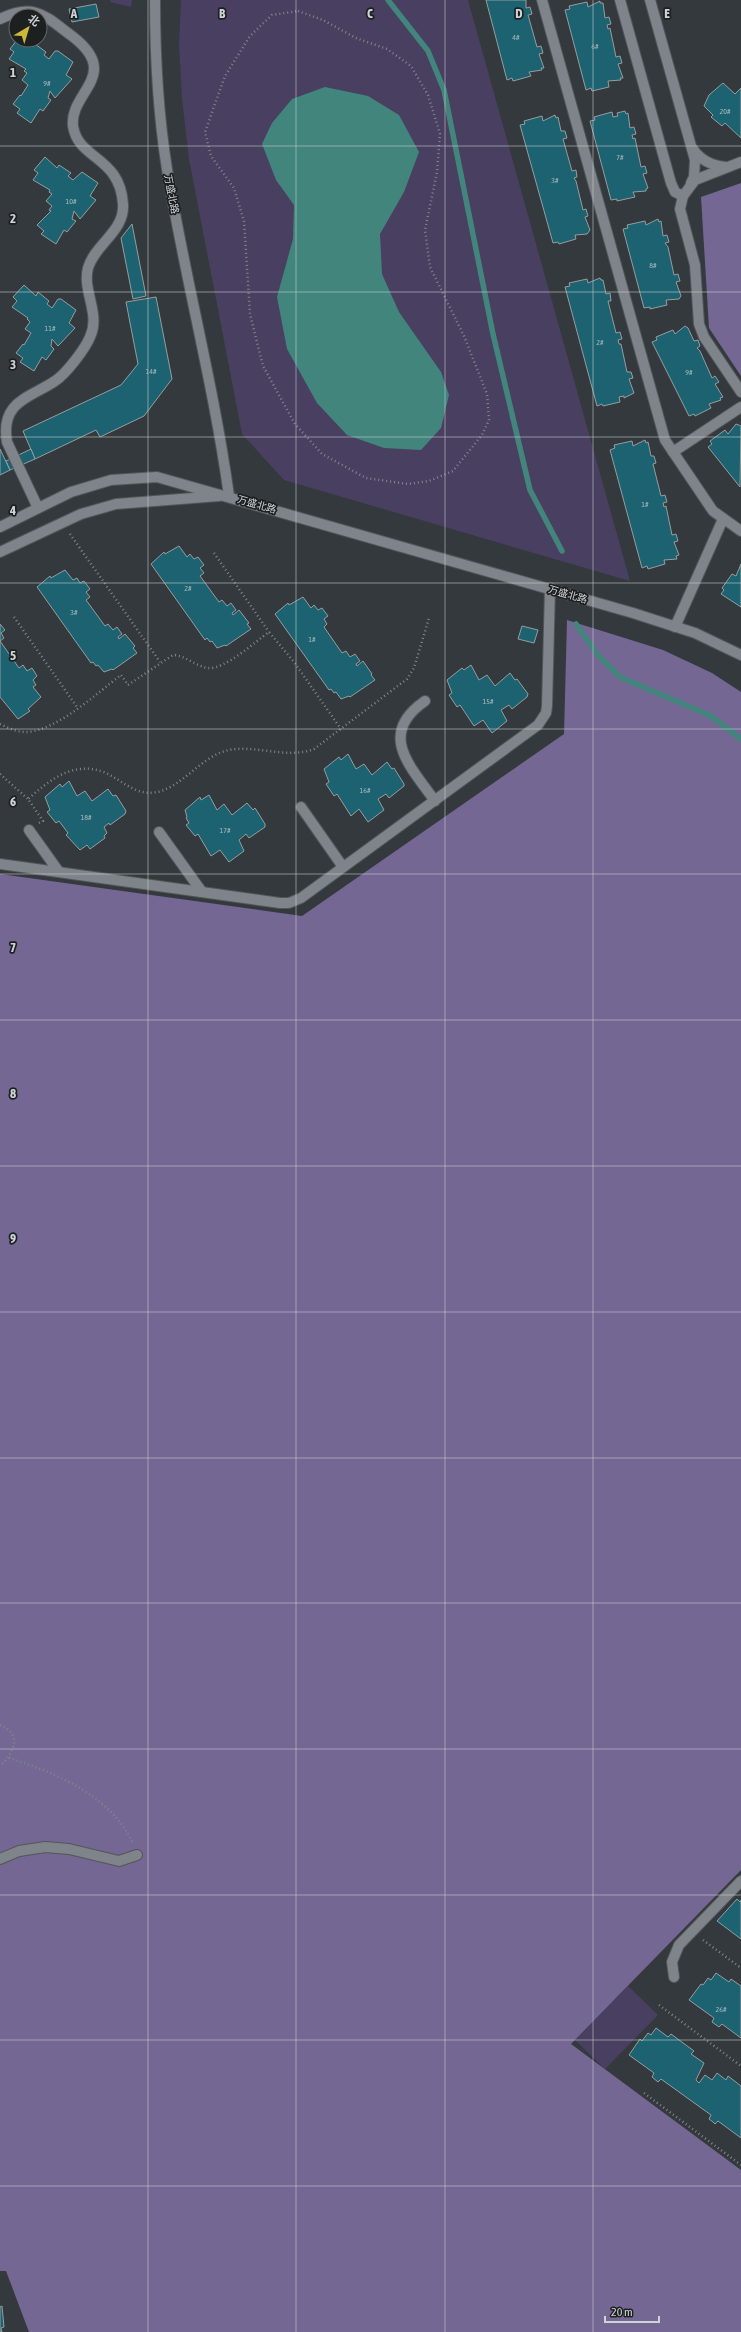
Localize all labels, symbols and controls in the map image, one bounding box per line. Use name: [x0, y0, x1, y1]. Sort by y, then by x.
text: A: [70, 6, 78, 21]
text: B: [219, 6, 226, 21]
text: C: [367, 6, 373, 21]
text: D: [515, 6, 523, 21]
text: E: [664, 6, 670, 21]
north arrow: [8, 8, 48, 48]
text: 北: [26, 12, 42, 28]
house number: 4#: [512, 33, 520, 42]
house number: 6#: [591, 42, 599, 51]
text: 1: [10, 65, 16, 80]
house number: 9#: [43, 79, 51, 88]
house number: 20#: [719, 107, 731, 116]
house number: 7#: [616, 153, 624, 162]
street label: 万盛北路: [162, 173, 181, 215]
house number: 3#: [551, 176, 559, 185]
house number: 10#: [65, 197, 77, 206]
text: 2: [10, 211, 16, 226]
house number: 8#: [649, 261, 657, 270]
house number: 11#: [44, 324, 56, 333]
house number: 2#: [596, 338, 604, 347]
text: 3: [10, 357, 16, 372]
house number: 14#: [145, 367, 157, 376]
house number: 9#: [685, 368, 693, 377]
street label: 万盛北路: [236, 494, 278, 515]
house number: 1#: [641, 500, 649, 509]
text: 4: [9, 503, 16, 518]
house number: 2#: [184, 584, 192, 593]
street label: 万盛北路: [547, 584, 589, 605]
house number: 3#: [70, 608, 78, 617]
house number: 1#: [308, 635, 316, 644]
text: 5: [10, 648, 16, 663]
house number: 15#: [482, 697, 494, 706]
house number: 16#: [359, 786, 371, 795]
text: 6: [10, 794, 16, 809]
house number: 18#: [80, 813, 92, 822]
house number: 17#: [219, 826, 231, 835]
text: 7: [10, 940, 16, 955]
text: 8: [10, 1086, 16, 1101]
text: 9: [10, 1231, 16, 1246]
house number: 26#: [715, 2005, 727, 2014]
scale bar: [605, 2298, 659, 2324]
text: 20 m: [611, 2305, 633, 2319]

